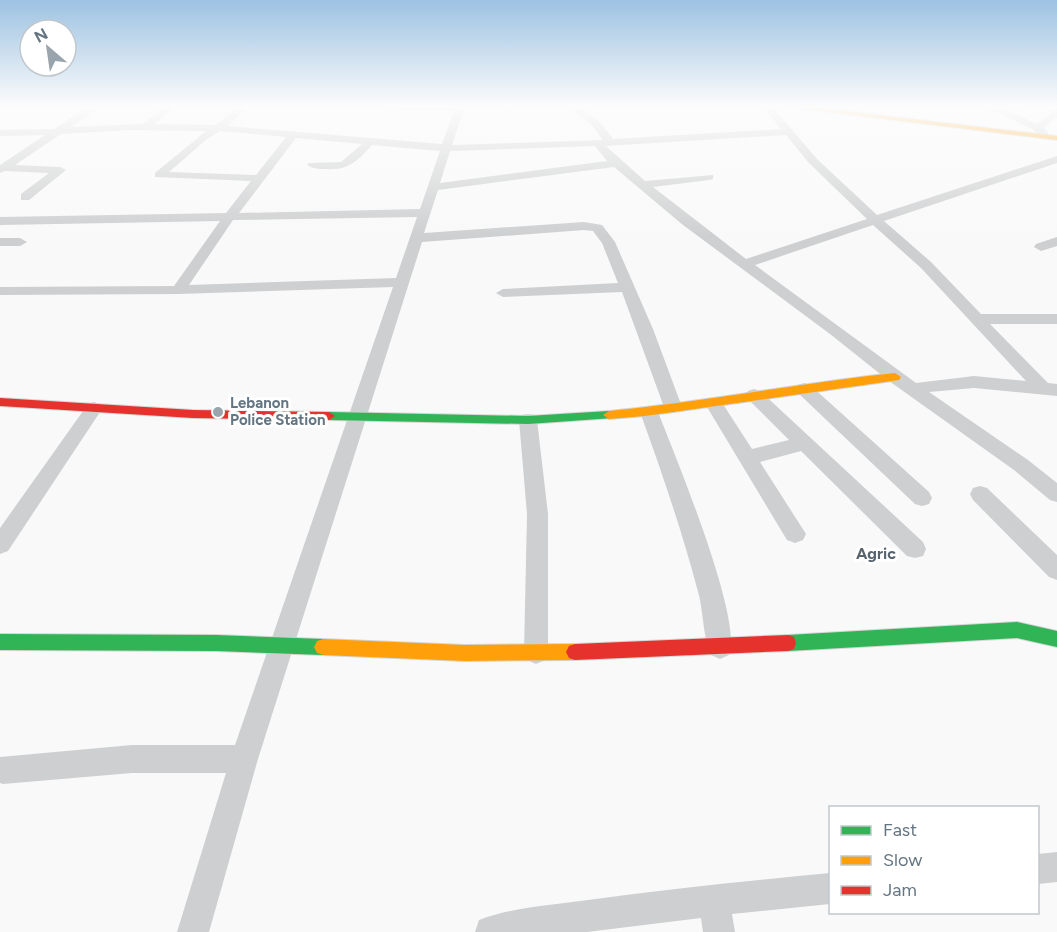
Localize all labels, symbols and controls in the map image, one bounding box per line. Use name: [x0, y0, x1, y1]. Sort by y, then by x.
north arrow: [18, 18, 78, 78]
text: N: [31, 24, 51, 47]
place label: Lebanon Police Station: [230, 394, 326, 429]
marker: Lebanon Police Station: [211, 405, 225, 419]
district label: Agric: [856, 544, 896, 563]
legend: [829, 806, 1039, 914]
text: Fast: [883, 819, 917, 841]
text: Slow: [883, 849, 922, 871]
text: Jam: [883, 879, 917, 901]

